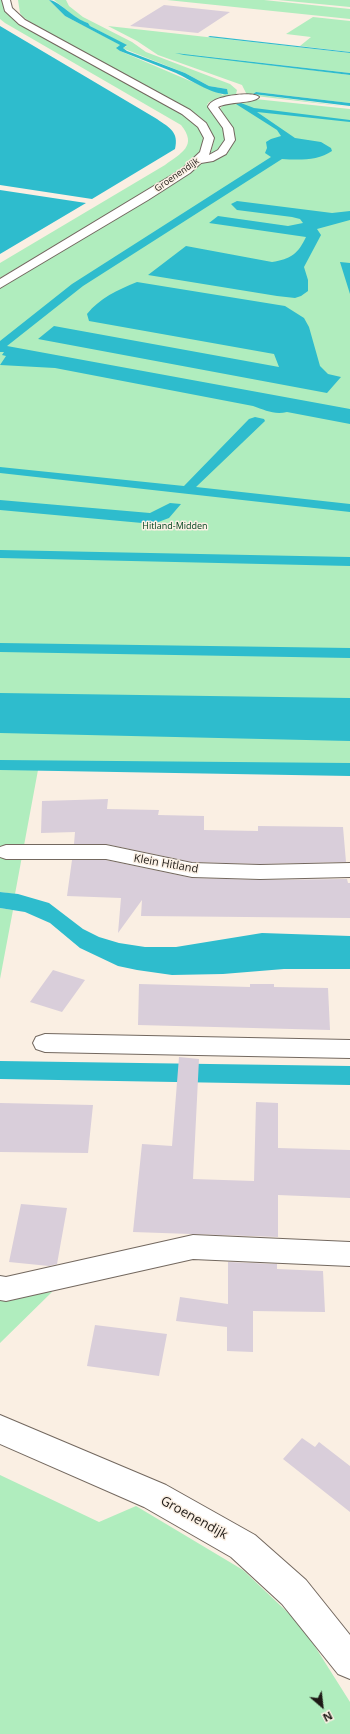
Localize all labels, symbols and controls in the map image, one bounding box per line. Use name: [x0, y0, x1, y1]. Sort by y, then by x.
street label: Groenendijk: [153, 156, 201, 194]
park label: Hitland-Midden: [142, 521, 208, 531]
street label: Klein Hitland: [133, 852, 199, 876]
street label: Groenendijk: [158, 1493, 230, 1543]
north arrow: [302, 1686, 342, 1726]
text: N: [320, 1708, 335, 1726]

